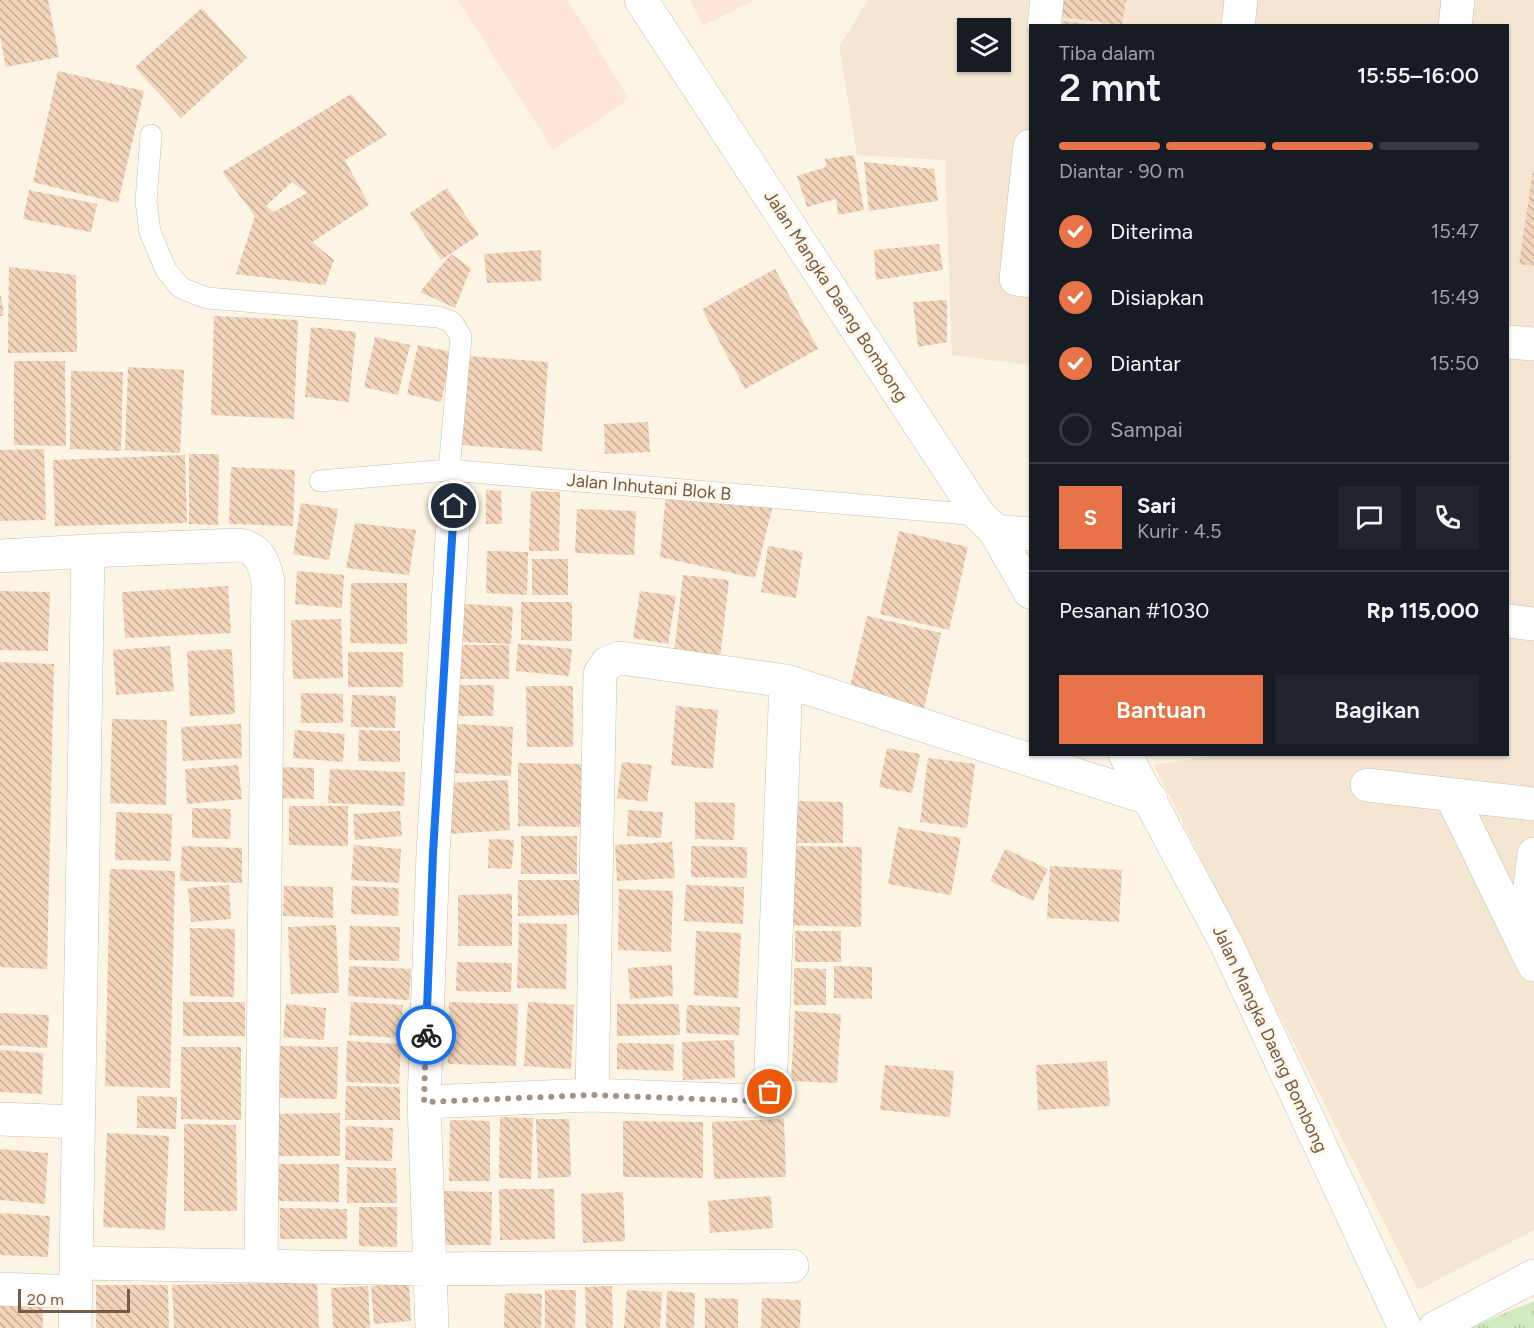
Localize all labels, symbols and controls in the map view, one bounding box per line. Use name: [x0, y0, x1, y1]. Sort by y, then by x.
map controls: [957, 18, 1011, 72]
button: layers: [957, 18, 1011, 72]
text: Tiba dalam: [1059, 41, 1155, 65]
text: 15:55–16:00: [1357, 62, 1479, 89]
text: 2 mnt: [1059, 64, 1162, 111]
text: Diantar · 90 m: [1059, 159, 1184, 183]
street label: Jalan Mangka Daeng Bombong: [759, 186, 913, 406]
icon: check: [1059, 215, 1092, 248]
text: Diterima: [1110, 218, 1193, 245]
text: 15:47: [1431, 219, 1479, 243]
icon: check: [1059, 281, 1092, 314]
text: Disiapkan: [1110, 284, 1204, 311]
text: 15:49: [1430, 285, 1479, 309]
icon: check: [1059, 347, 1092, 380]
text: Diantar: [1110, 350, 1181, 377]
text: 15:50: [1430, 351, 1479, 375]
text: Sampai: [1110, 416, 1183, 443]
street label: Jalan Inhutani Blok B: [566, 469, 732, 505]
pin: [428, 480, 479, 531]
button: chat: [1338, 486, 1401, 549]
button: phone: [1416, 486, 1479, 549]
icon: home: [437, 489, 470, 522]
text: Sari: [1137, 492, 1176, 519]
text: S: [1084, 504, 1097, 531]
text: Kurir · 4.5: [1137, 519, 1222, 543]
text: Pesanan #1030: [1059, 597, 1209, 624]
text: Rp 115,000: [1367, 597, 1479, 624]
button: Bantuan: [1059, 675, 1263, 744]
button: Bagikan: [1275, 675, 1479, 744]
street label: Jalan Mangka Daeng Bombong: [1208, 922, 1332, 1156]
courier: [396, 1005, 456, 1065]
icon: bike: [410, 1019, 443, 1052]
pin: [744, 1066, 795, 1117]
icon: bag: [753, 1075, 786, 1108]
scale bar: [18, 1286, 130, 1314]
text: 20 m: [27, 1290, 64, 1309]

